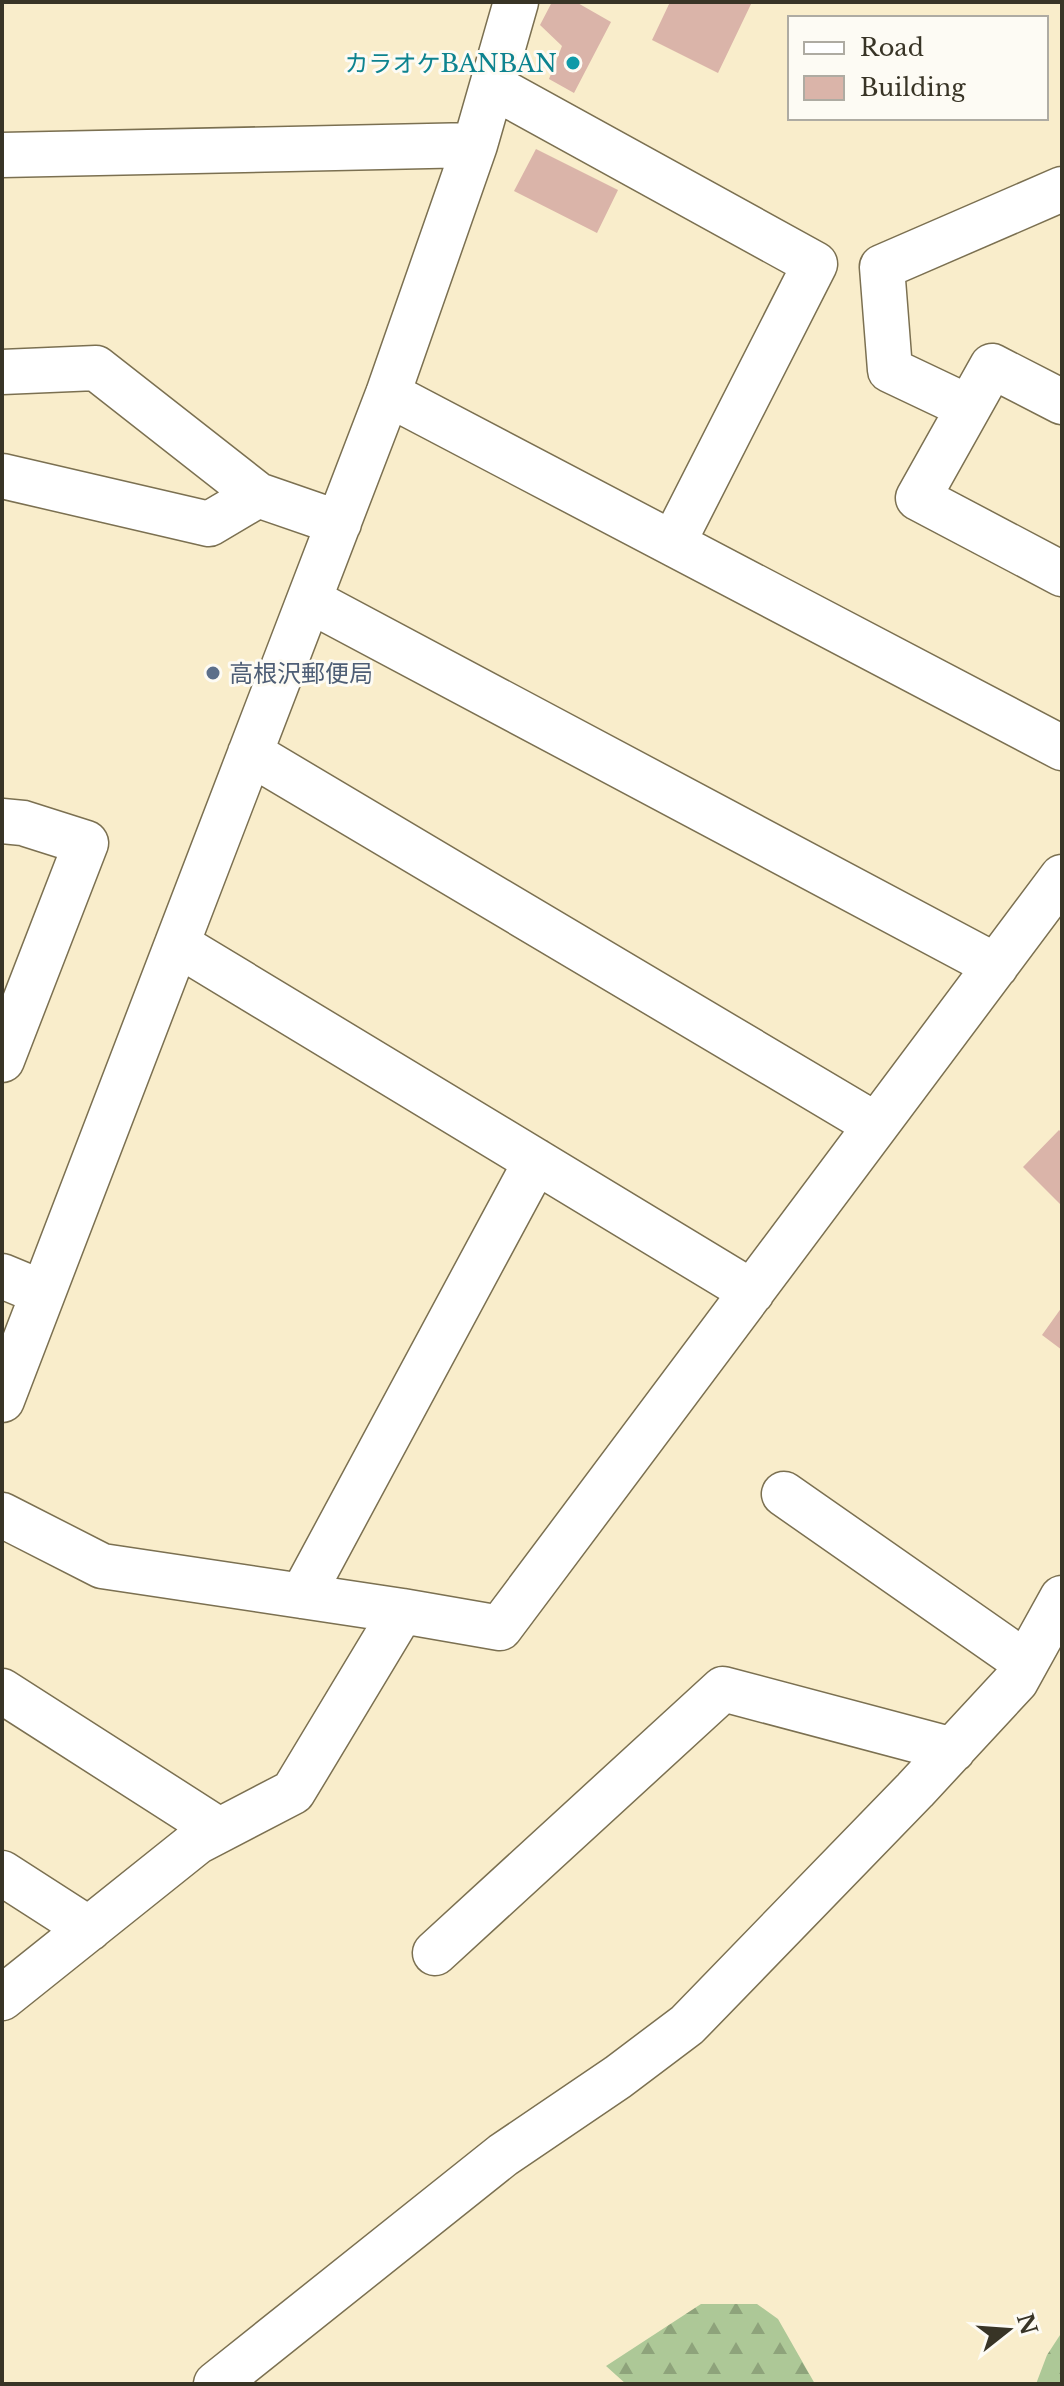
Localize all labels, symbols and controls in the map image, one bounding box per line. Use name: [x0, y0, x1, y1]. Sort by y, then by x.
legend: [788, 16, 1048, 120]
text: Road: [860, 33, 924, 62]
place label: カラオケBANBAN: [344, 49, 557, 78]
marker: カラオケBANBAN: [564, 54, 582, 72]
text: Building: [860, 73, 966, 102]
place label: 高根沢郵便局: [229, 659, 373, 688]
marker: 高根沢郵便局: [204, 664, 222, 682]
north arrow: [968, 2290, 1048, 2370]
text: N: [1011, 2310, 1043, 2338]

